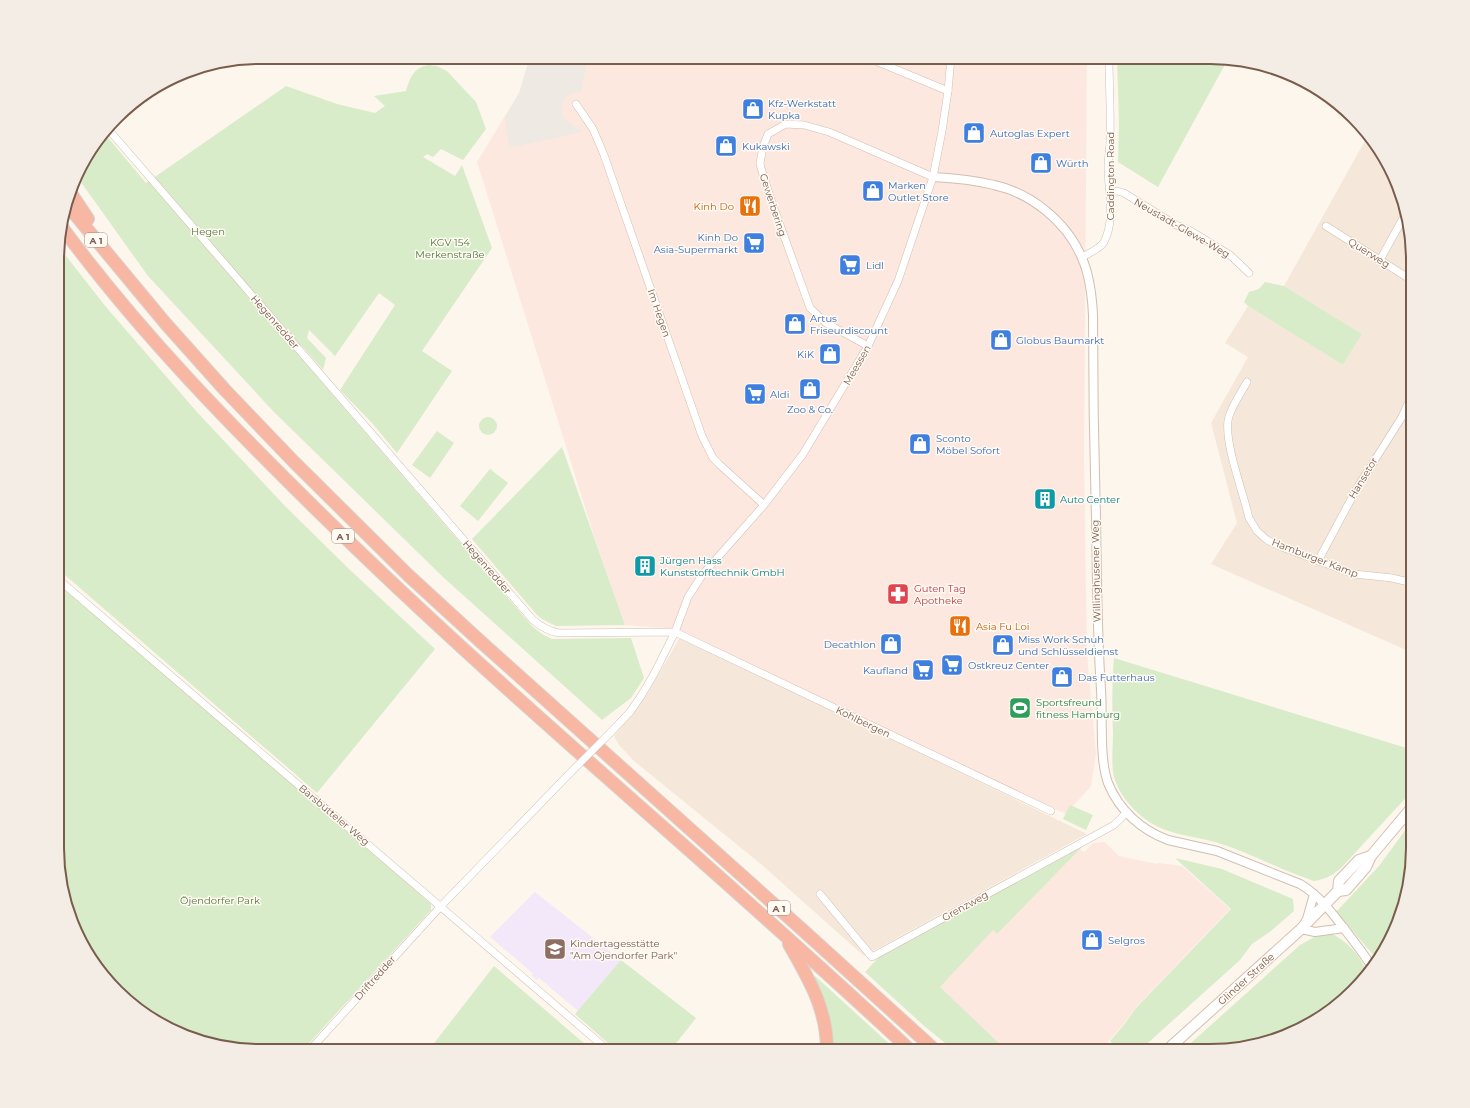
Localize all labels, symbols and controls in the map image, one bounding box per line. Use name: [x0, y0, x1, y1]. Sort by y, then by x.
shop icon: Kfz-Werkstatt Kupka: [740, 96, 766, 122]
place label: Kfz-Werkstatt Kupka: [768, 97, 836, 122]
shop icon: Autoglas Expert: [961, 120, 987, 146]
place label: Autoglas Expert: [990, 127, 1070, 140]
street label: Caddington Road: [1104, 132, 1117, 220]
shop icon: Kukawski: [713, 133, 739, 159]
place label: Kukawski: [742, 140, 790, 153]
shop icon: Würth: [1028, 150, 1054, 176]
place label: Würth: [1056, 157, 1089, 170]
street label: Gewerbering: [757, 172, 789, 238]
shop icon: Marken Outlet Store: [860, 178, 886, 204]
place label: Marken Outlet Store: [888, 179, 949, 204]
restaurant icon: Kinh Do: [737, 193, 763, 219]
street label: Neustadt-Glewe-Weg: [1132, 195, 1232, 261]
place label: Kinh Do: [694, 200, 734, 213]
park label: Hegen: [191, 225, 225, 238]
supermarket icon: Kinh Do Asia-Supermarkt: [741, 230, 767, 256]
place label: Kinh Do Asia-Supermarkt: [654, 231, 738, 256]
road number: A 1: [85, 233, 107, 247]
street label: Querweg: [1346, 235, 1392, 271]
park label: KGV 154 Merkenstraße: [415, 236, 485, 261]
supermarket icon: Lidl: [837, 252, 863, 278]
place label: Lidl: [866, 259, 884, 272]
street label: Im Hegen: [645, 287, 673, 339]
street label: Hegenredder: [248, 292, 302, 352]
shop icon: Artus Friseurdiscount: [782, 311, 808, 337]
place label: Artus Friseurdiscount: [810, 312, 888, 337]
shop icon: Globus Baumarkt: [988, 327, 1014, 353]
place label: Globus Baumarkt: [1016, 334, 1104, 347]
shop icon: KiK: [817, 341, 843, 367]
street label: Meessen: [840, 343, 874, 387]
place label: KiK: [797, 348, 815, 361]
shop icon: Zoo & Co.: [797, 376, 823, 402]
supermarket icon: Aldi: [742, 381, 768, 407]
place label: Aldi: [770, 388, 789, 401]
place label: Zoo & Co.: [787, 403, 833, 416]
shop icon: Sconto Möbel Sofort: [907, 431, 933, 457]
place label: Sconto Möbel Sofort: [936, 432, 1000, 457]
street label: Hansetor: [1346, 455, 1380, 501]
building icon: Auto Center: [1032, 486, 1058, 512]
place label: Auto Center: [1060, 493, 1120, 506]
street label: Willinghusener Weg: [1089, 520, 1103, 622]
road number: A 1: [332, 529, 354, 543]
street label: Hamburger Kamp: [1270, 535, 1360, 581]
street label: Hegenredder: [460, 537, 514, 597]
building icon: Jürgen Hass Kunststofftechnik GmbH: [632, 553, 658, 579]
place label: Jürgen Hass Kunststofftechnik GmbH: [659, 554, 785, 579]
pharmacy icon: Guten Tag Apotheke: [885, 581, 911, 607]
place label: Guten Tag Apotheke: [914, 582, 966, 607]
restaurant icon: Asia Fu Loi: [947, 613, 973, 639]
place label: Asia Fu Loi: [976, 620, 1029, 633]
shop icon: Decathlon: [878, 631, 904, 657]
shop icon: Miss Work Schuh und Schlüsseldienst: [990, 632, 1016, 658]
place label: Miss Work Schuh und Schlüsseldienst: [1018, 633, 1118, 658]
place label: Decathlon: [824, 638, 876, 651]
supermarket icon: Ostkreuz Center: [939, 652, 965, 678]
supermarket icon: Kaufland: [910, 657, 936, 683]
place label: Ostkreuz Center: [968, 659, 1049, 672]
place label: Kaufland: [863, 664, 908, 677]
shop icon: Das Futterhaus: [1049, 664, 1075, 690]
place label: Das Futterhaus: [1078, 671, 1155, 684]
sports icon: Sportsfreund fitness Hamburg: [1007, 695, 1033, 721]
place label: Sportsfreund fitness Hamburg: [1036, 696, 1120, 721]
street label: Kohlbergen: [834, 703, 892, 741]
street label: Barsbütteler Weg: [296, 782, 372, 848]
street label: Grenzweg: [940, 888, 990, 924]
park label: Öjendorfer Park: [180, 894, 260, 907]
road number: A 1: [768, 901, 790, 915]
shop icon: Selgros: [1079, 927, 1105, 953]
place label: Selgros: [1108, 934, 1145, 947]
school or university icon: Kindertagesstätte "Am Öjendorfer Park": [542, 936, 568, 962]
place label: Kindertagesstätte "Am Öjendorfer Park": [570, 937, 677, 962]
street label: Glinder Straße: [1215, 950, 1277, 1008]
street label: Driftredder: [351, 953, 399, 1003]

